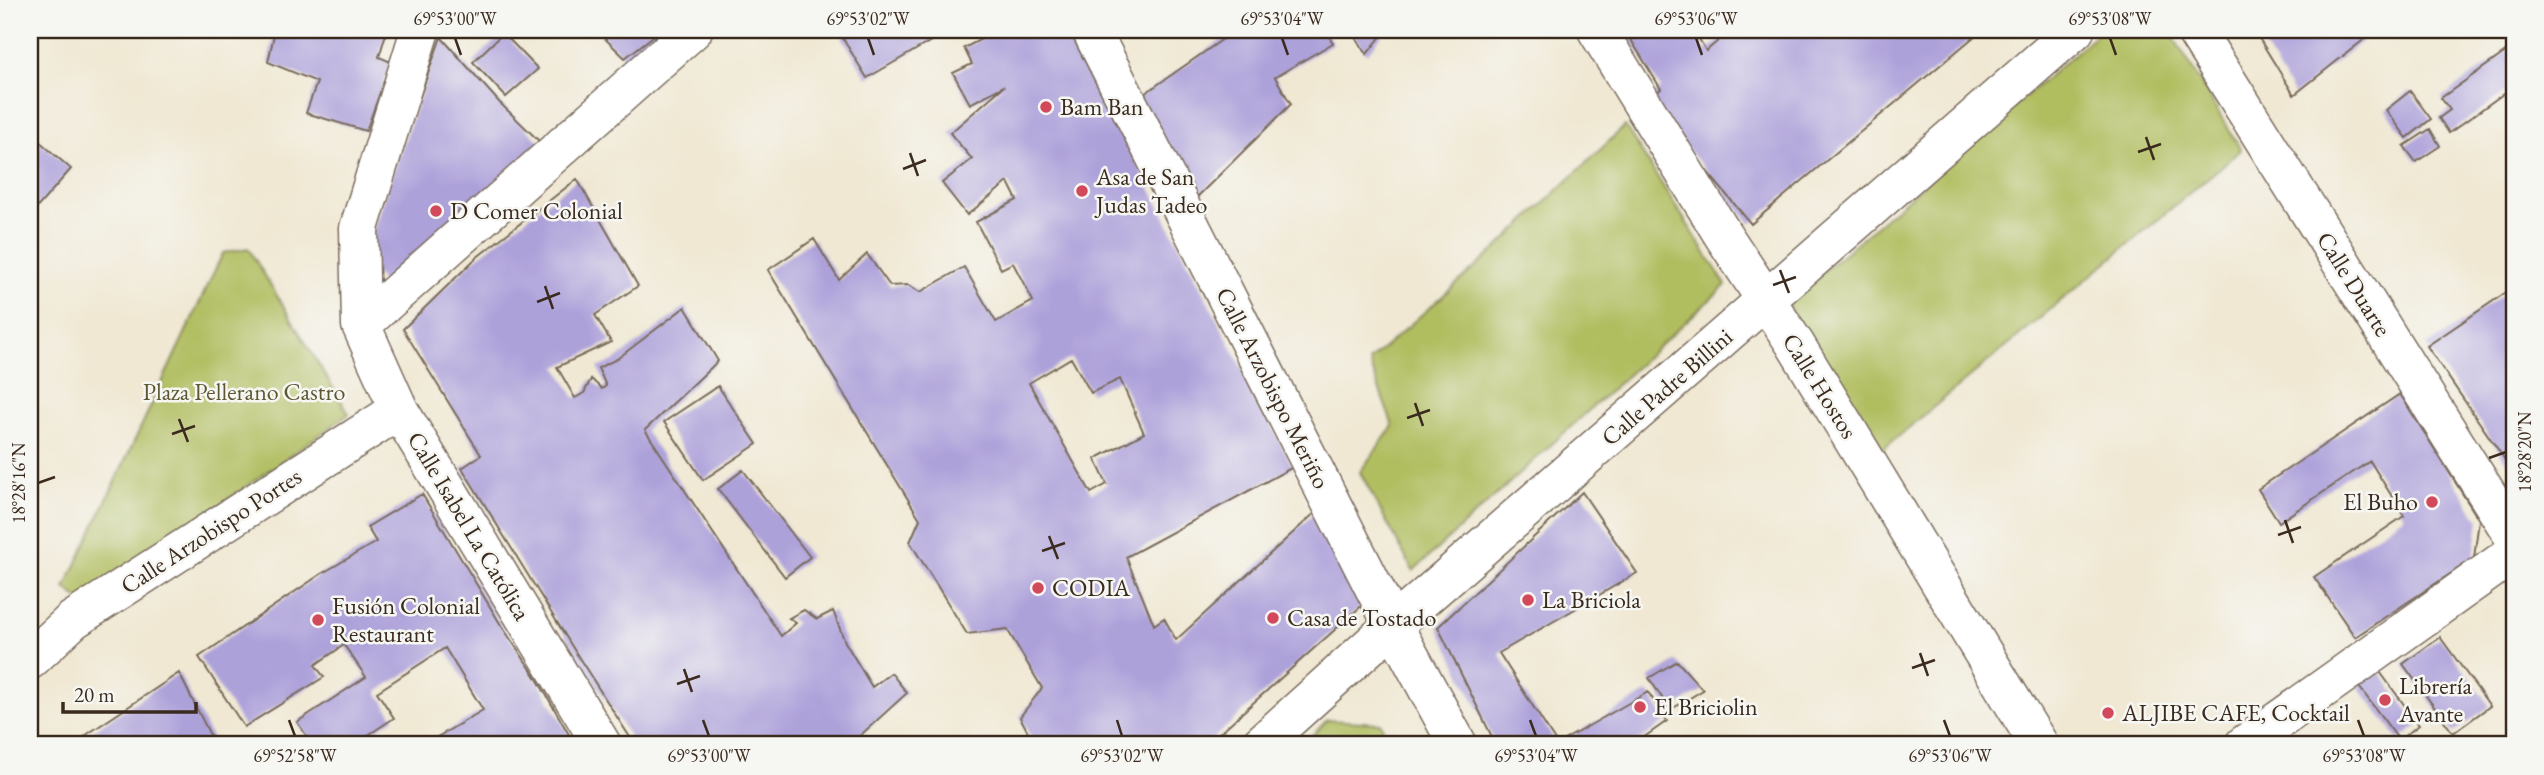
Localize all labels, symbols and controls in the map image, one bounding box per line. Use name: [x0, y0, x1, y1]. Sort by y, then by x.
text: 69°53'00"W: [413, 7, 497, 30]
text: 69°53'02"W: [826, 7, 910, 30]
text: 69°53'04"W: [1240, 7, 1324, 30]
text: 69°53'06"W: [1654, 7, 1738, 30]
text: 69°53'08"W: [2068, 7, 2152, 30]
place label: Bam Ban: [1060, 91, 1144, 122]
marker: Bam Ban: [1038, 99, 1054, 115]
place label: Asa de San Judas Tadeo: [1094, 161, 1207, 220]
marker: Asa de San Judas Tadeo: [1074, 183, 1090, 199]
place label: D Comer Colonial: [450, 195, 623, 226]
marker: D Comer Colonial: [428, 203, 444, 219]
street label: Calle Duarte: [2310, 226, 2399, 342]
street label: Calle Arzobispo Meriño: [1209, 282, 1338, 494]
street label: Calle Padre Billini: [1595, 321, 1739, 452]
street label: Calle Hostos: [1776, 327, 1865, 444]
park label: Plaza Pellerano Castro: [143, 376, 345, 407]
text: 18°28'20"N: [2513, 411, 2536, 492]
street label: Calle Isabel La Católica: [401, 426, 538, 626]
text: 18°28'16"N: [7, 442, 30, 523]
street label: Calle Arzobispo Portes: [114, 461, 307, 601]
place label: El Buho: [2343, 486, 2418, 517]
marker: El Buho: [2424, 494, 2440, 510]
place label: CODIA: [1052, 572, 1131, 603]
marker: CODIA: [1030, 580, 1046, 596]
place label: La Briciola: [1542, 584, 1641, 615]
place label: Fusión Colonial Restaurant: [332, 590, 480, 649]
marker: La Briciola: [1520, 592, 1536, 608]
place label: Casa de Tostado: [1287, 602, 1436, 633]
marker: Casa de Tostado: [1265, 610, 1281, 626]
marker: Fusión Colonial Restaurant: [310, 612, 326, 628]
scale bar: [63, 670, 196, 714]
place label: Librería Avante: [2398, 670, 2473, 729]
text: 20 m: [74, 681, 115, 708]
place label: El Briciolin: [1654, 691, 1758, 722]
marker: Librería Avante: [2377, 692, 2393, 708]
place label: ALJIBE CAFE, Cocktail: [2121, 697, 2350, 728]
marker: El Briciolin: [1632, 699, 1648, 715]
marker: ALJIBE CAFE, Cocktail: [2100, 705, 2116, 721]
text: 69°52'58"W: [253, 744, 337, 767]
text: 69°53'00"W: [667, 744, 751, 767]
text: 69°53'02"W: [1080, 744, 1164, 767]
text: 69°53'04"W: [1494, 744, 1578, 767]
text: 69°53'06"W: [1908, 744, 1992, 767]
text: 69°53'08"W: [2322, 744, 2406, 767]

